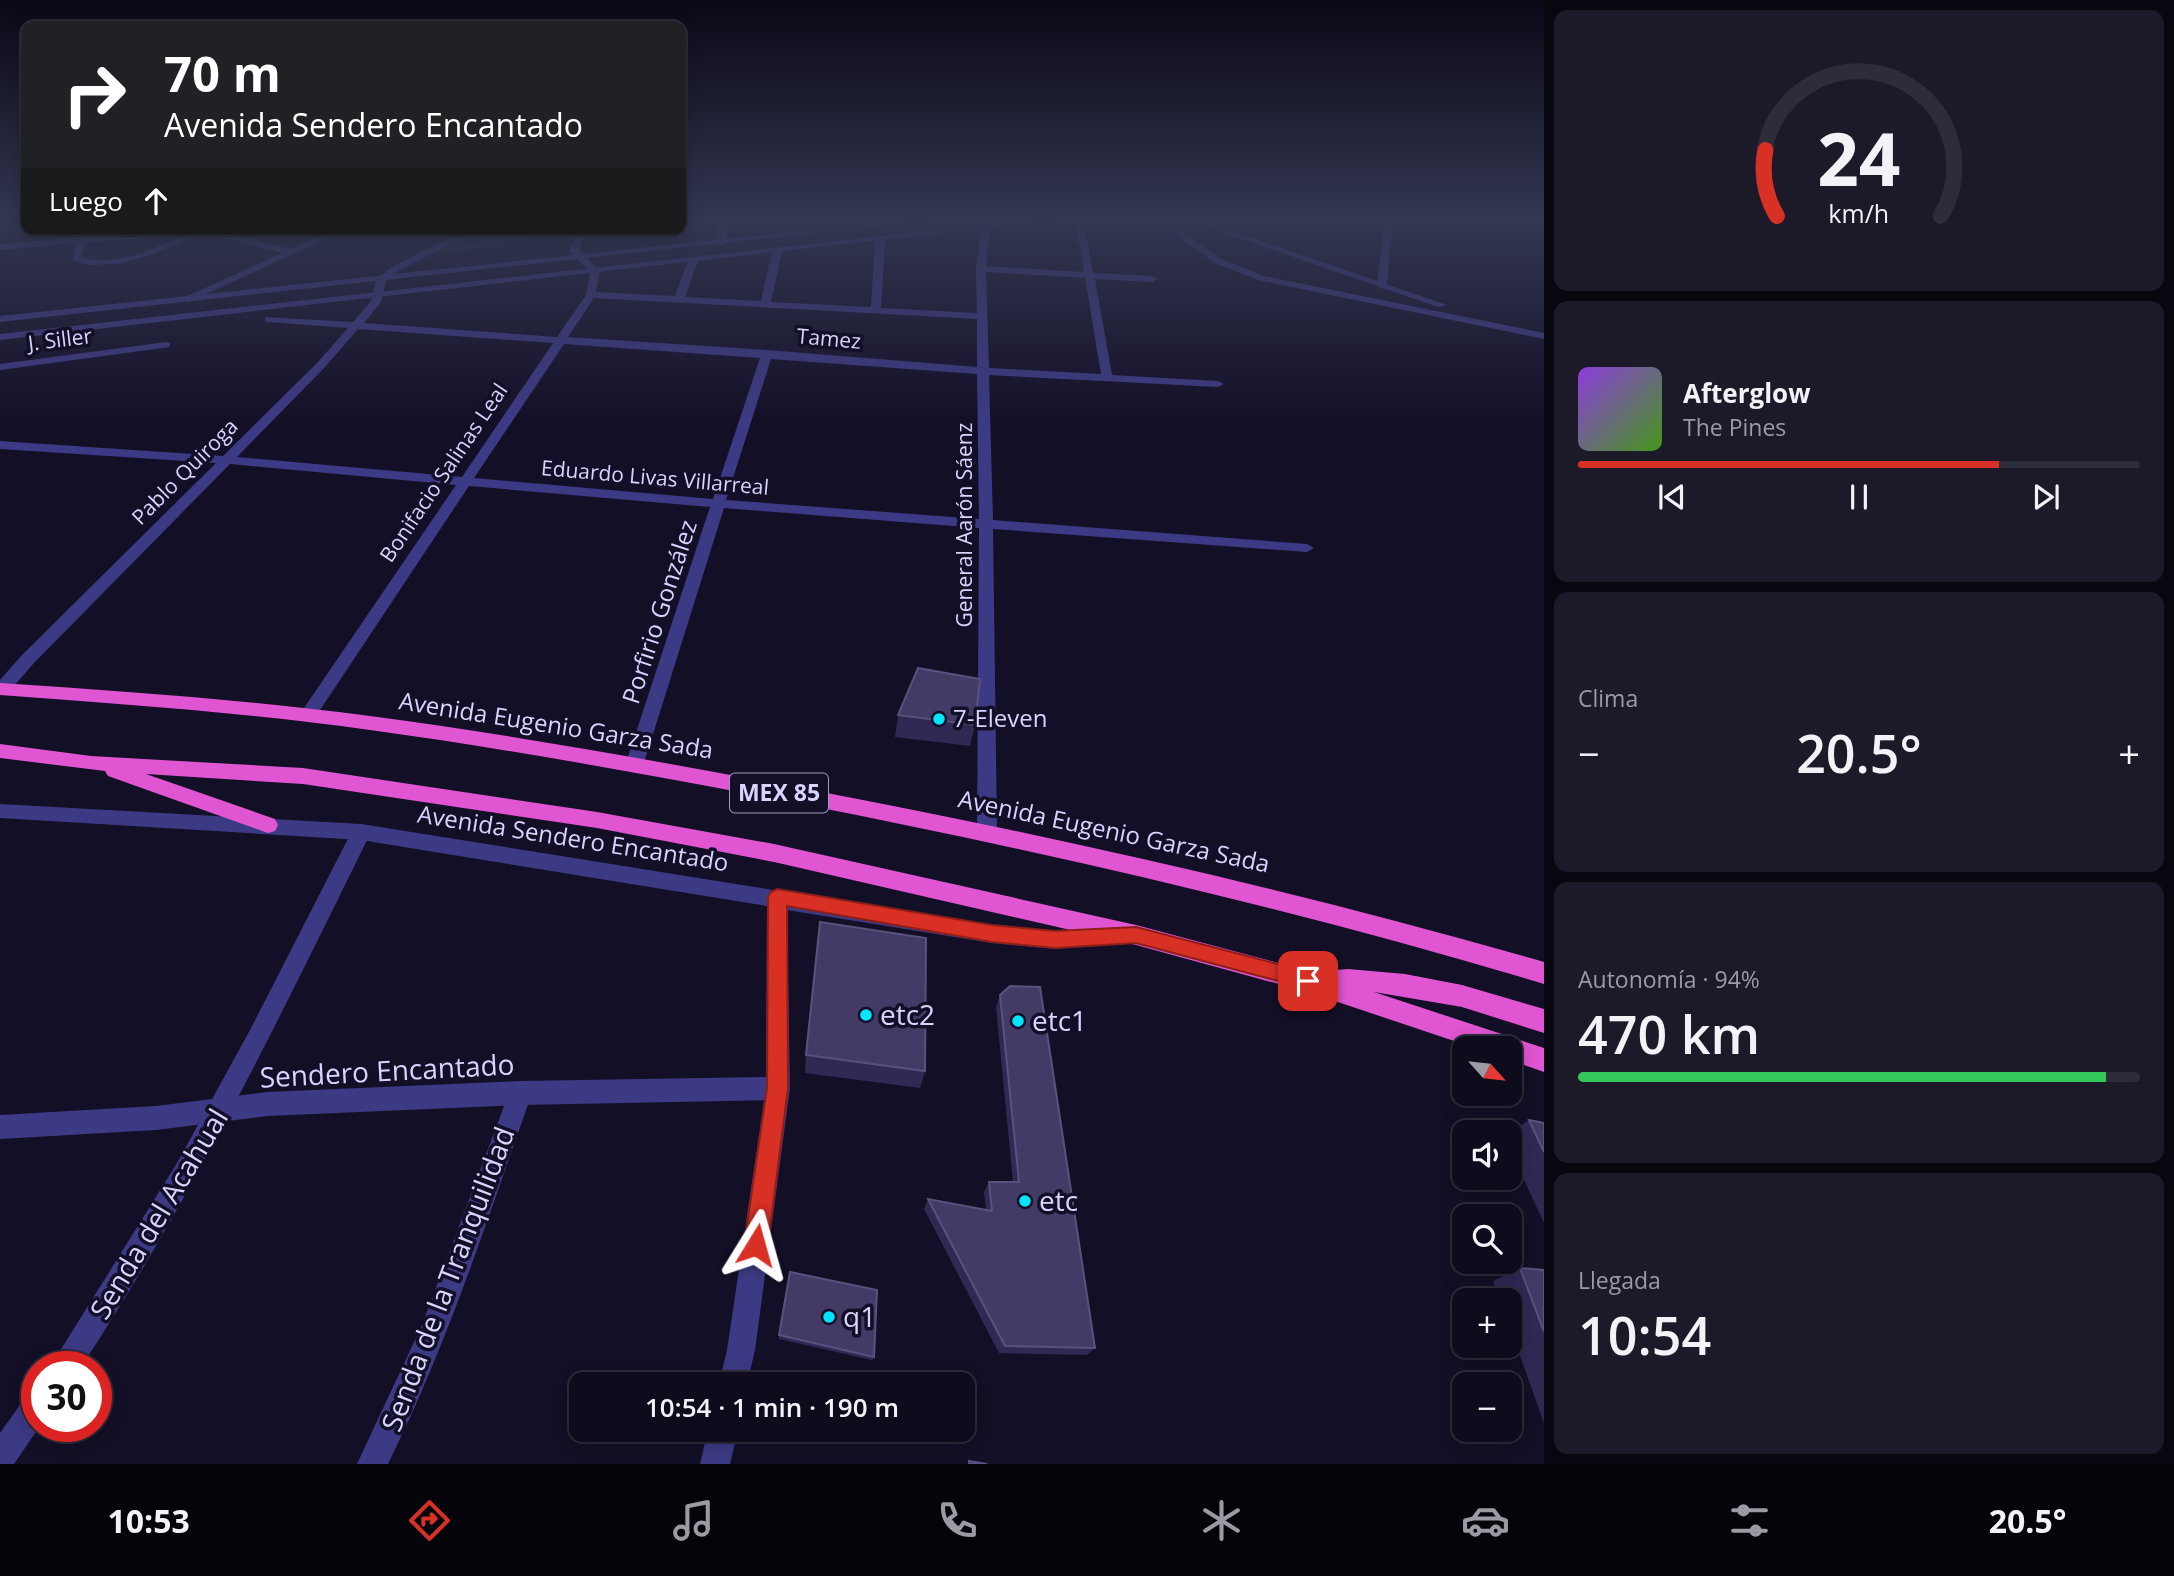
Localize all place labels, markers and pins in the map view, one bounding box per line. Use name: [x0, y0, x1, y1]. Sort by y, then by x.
place label: 7-Eleven: [953, 701, 1048, 734]
marker: 7-Eleven: [931, 711, 947, 727]
pin: [1278, 951, 1338, 1011]
place label: etc2: [880, 995, 935, 1033]
place label: etc1: [1032, 1001, 1087, 1039]
marker: etc2: [858, 1007, 874, 1023]
marker: etc1: [1010, 1013, 1026, 1029]
place label: etc: [1039, 1181, 1078, 1219]
marker: etc: [1017, 1193, 1033, 1209]
place label: q1: [843, 1297, 876, 1335]
marker: q1: [821, 1309, 837, 1325]

